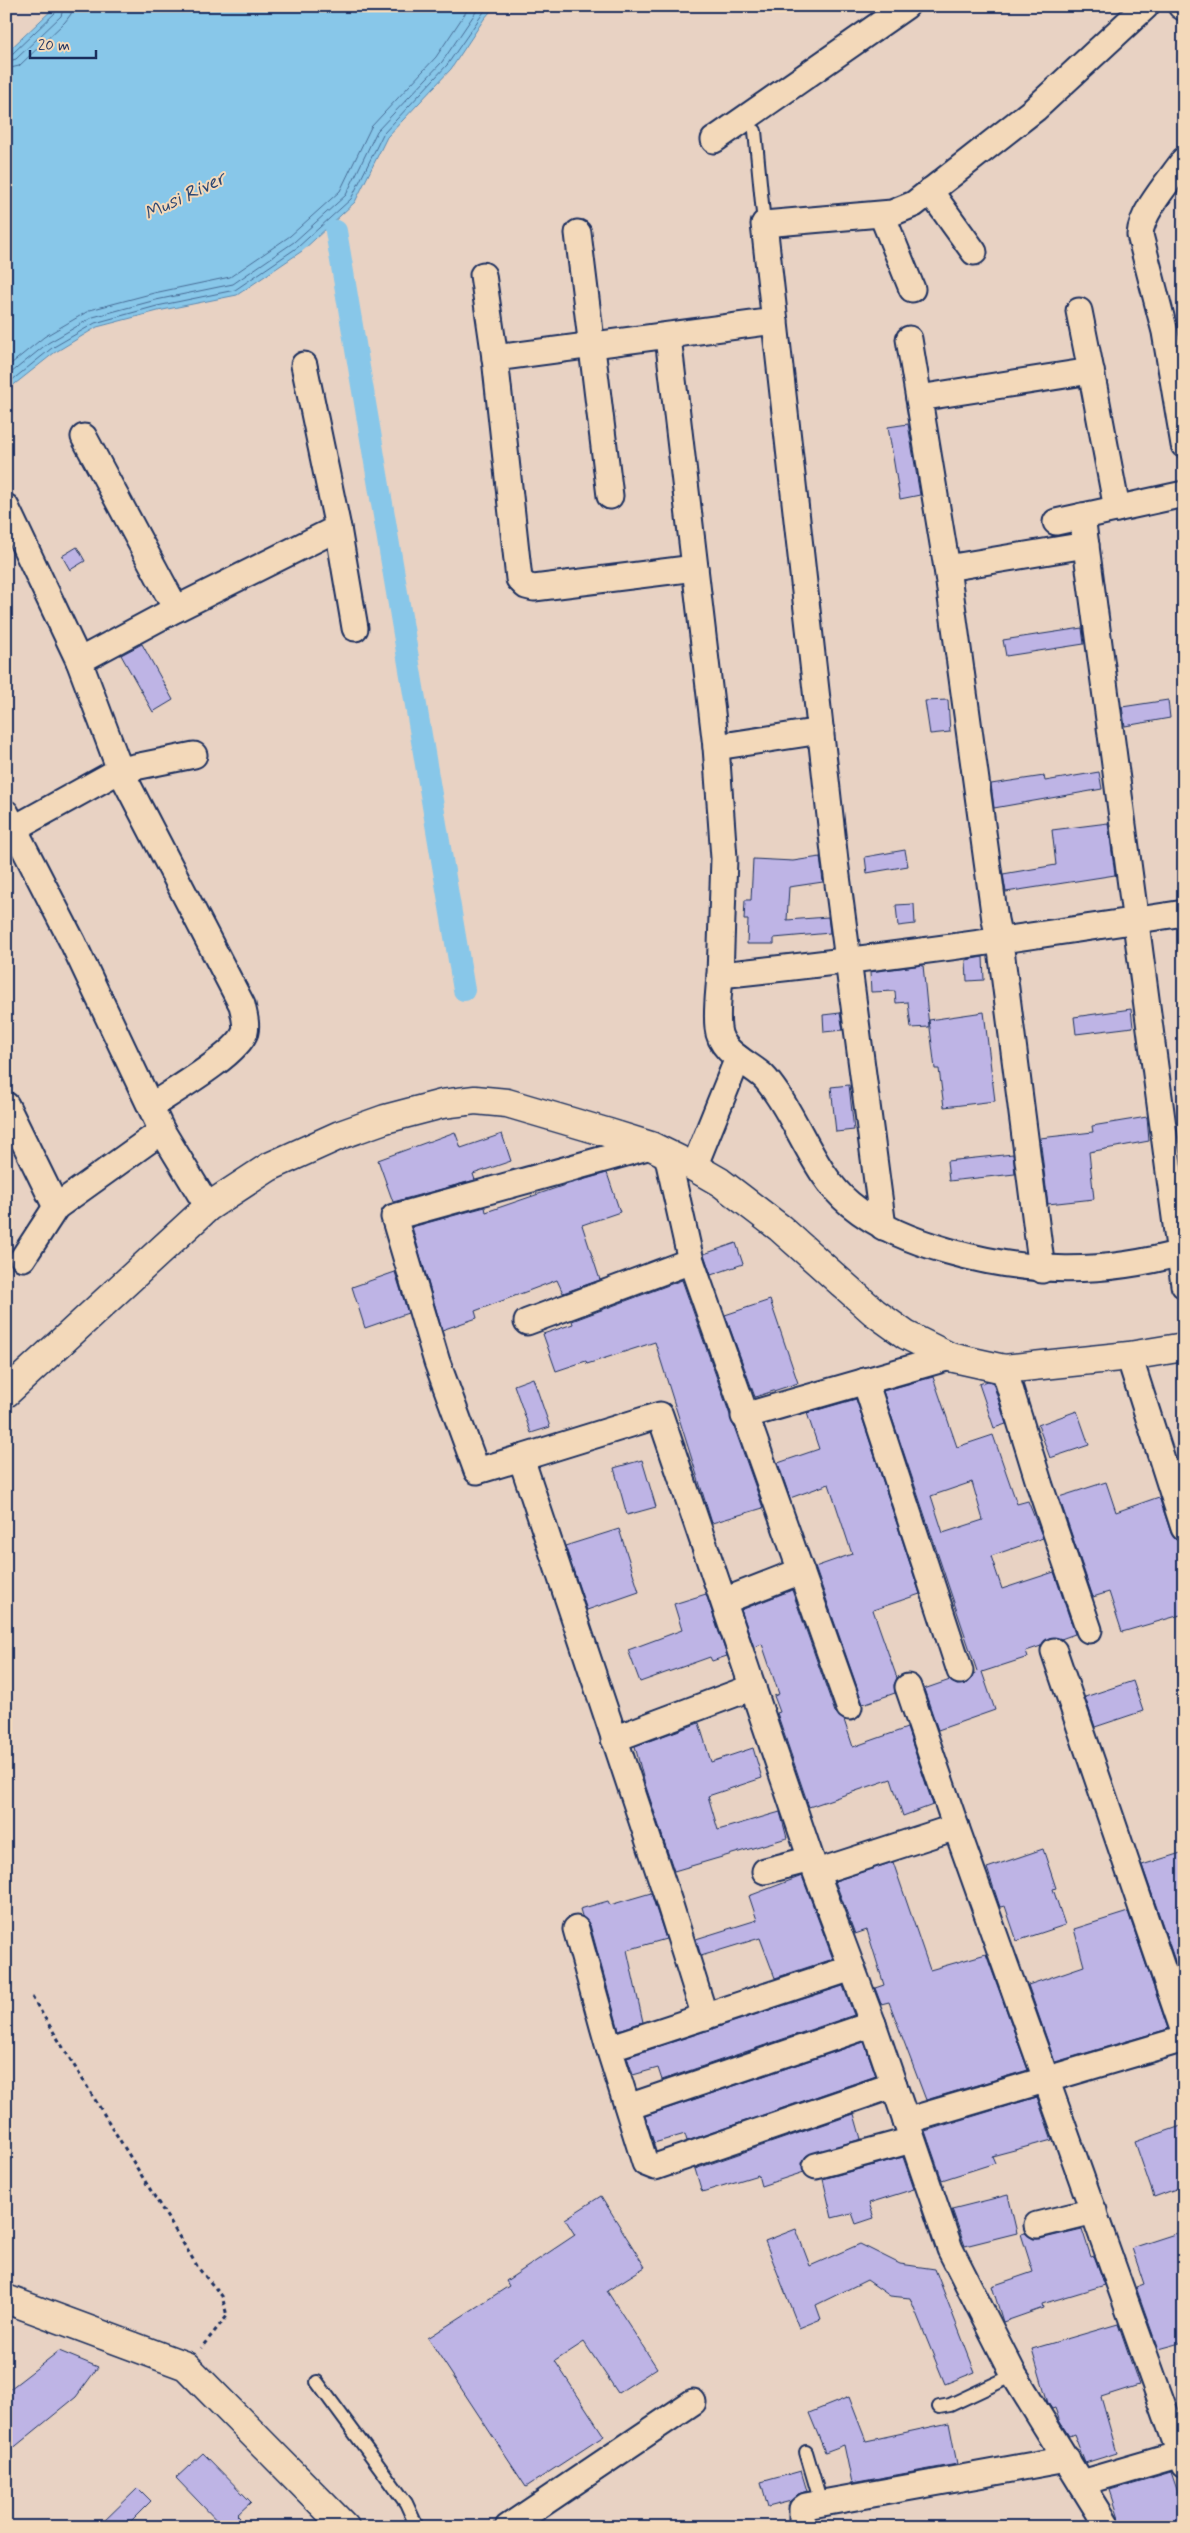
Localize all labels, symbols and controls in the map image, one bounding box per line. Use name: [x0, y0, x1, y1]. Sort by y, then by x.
scale bar: [30, 28, 96, 60]
text: 20 m: [38, 36, 70, 56]
water label: Musi River: [140, 165, 232, 227]

